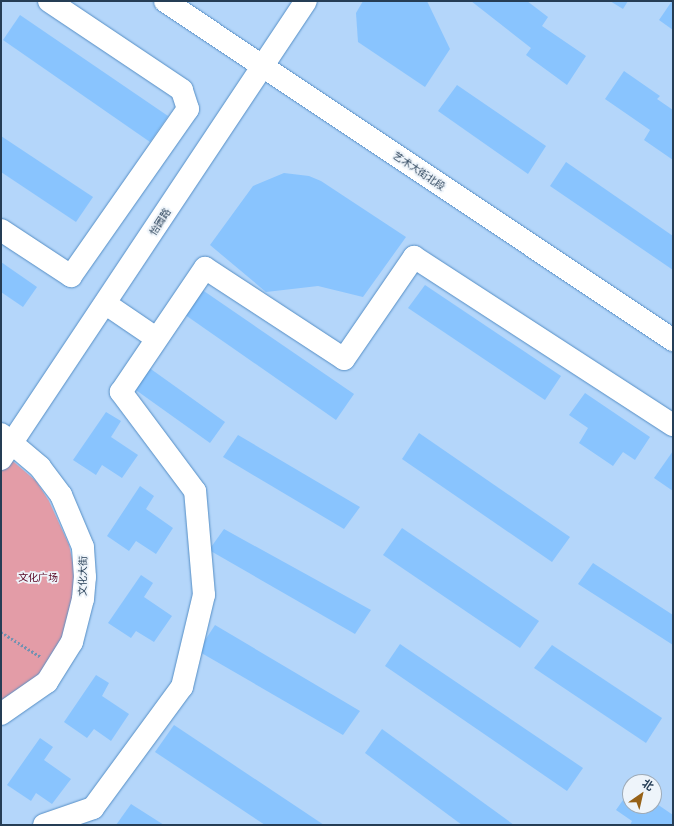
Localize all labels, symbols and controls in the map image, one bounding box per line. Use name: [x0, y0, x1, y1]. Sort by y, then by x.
street label: 艺术大街北段: [391, 149, 447, 193]
street label: 怡园路: [147, 206, 173, 238]
street label: 文化大街: [77, 556, 89, 596]
park label: 文化广场: [18, 572, 58, 584]
north arrow: [622, 774, 662, 814]
text: 北: [640, 776, 657, 793]

